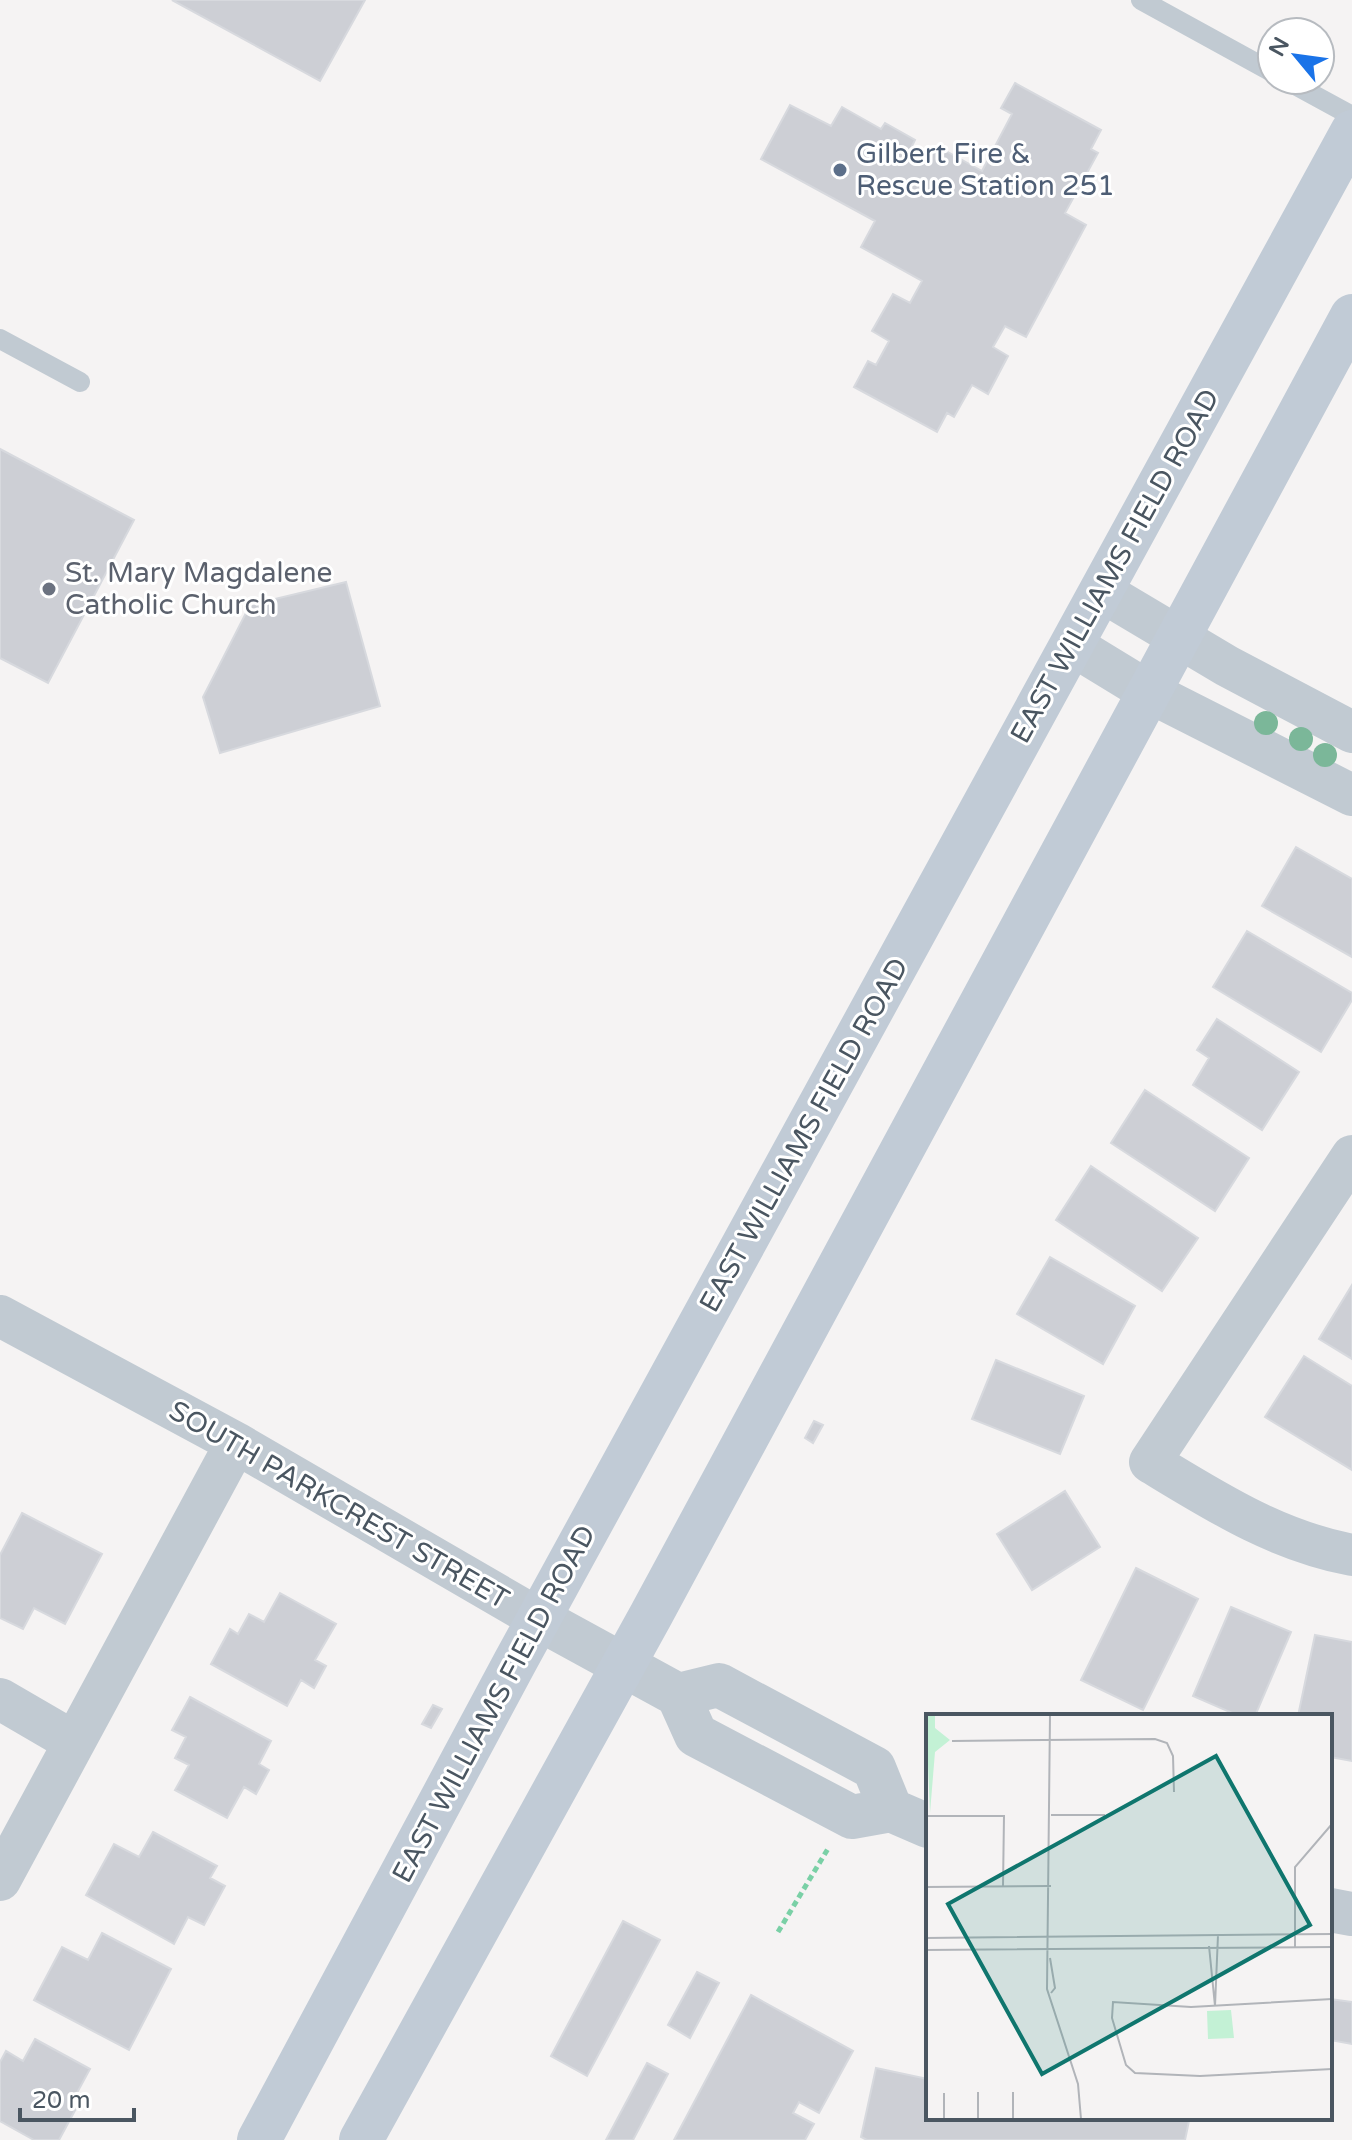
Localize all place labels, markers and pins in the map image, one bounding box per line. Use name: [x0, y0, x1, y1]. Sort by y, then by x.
place label: Gilbert Fire & Rescue Station 251: [856, 137, 1115, 203]
marker: Gilbert Fire & Rescue Station 251: [831, 161, 849, 179]
place label: St. Mary Magdalene Catholic Church: [65, 556, 332, 622]
marker: St. Mary Magdalene Catholic Church: [40, 580, 58, 598]

